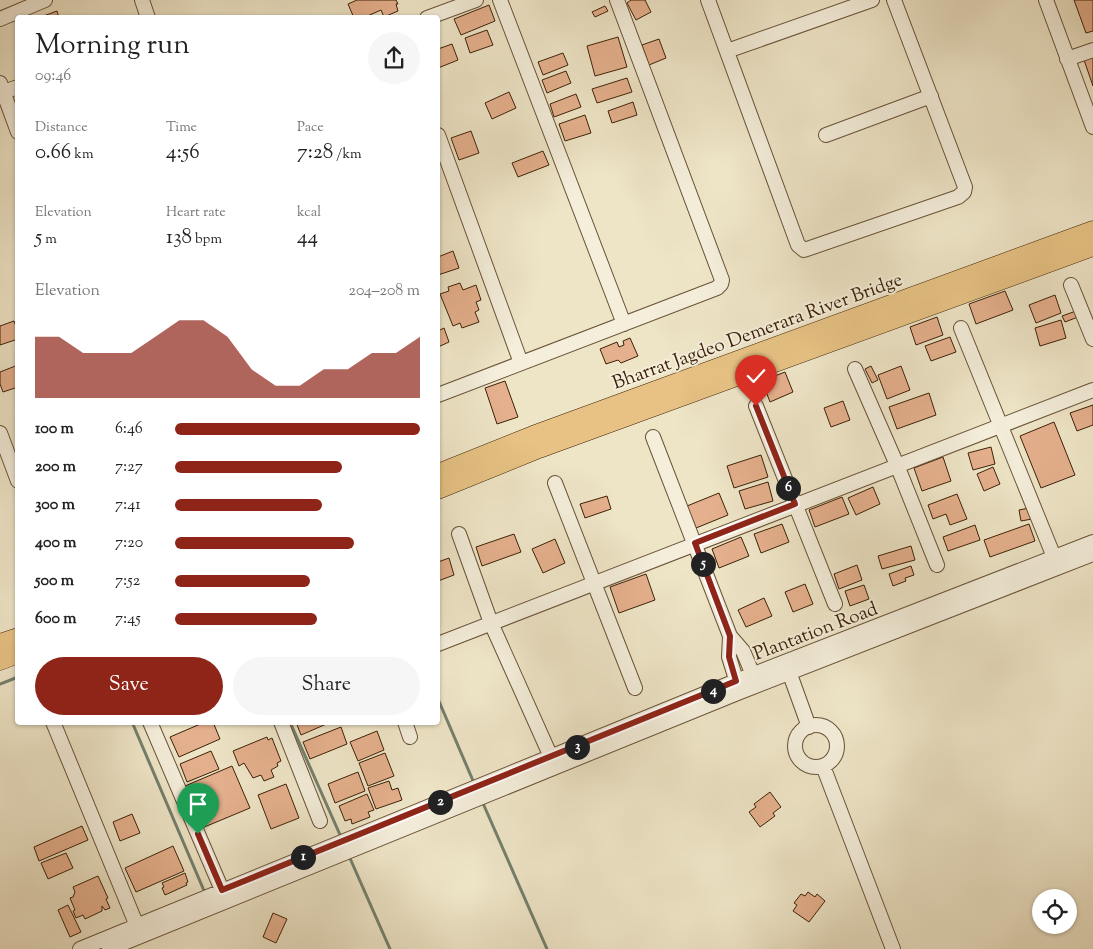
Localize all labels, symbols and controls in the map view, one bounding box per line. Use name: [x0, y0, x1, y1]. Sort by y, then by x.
text: Morning run: [35, 26, 190, 66]
button: share: [368, 32, 420, 84]
text: 09:46: [35, 65, 71, 88]
text: Distance: [35, 118, 88, 138]
text: Time: [166, 118, 197, 138]
text: Pace: [297, 118, 324, 138]
text: 0.66: [35, 138, 71, 168]
text: 4:56: [166, 138, 200, 168]
text: 7:28: [297, 138, 333, 168]
text: km: [71, 145, 94, 165]
text: /km: [333, 145, 362, 165]
text: Elevation: [35, 203, 92, 223]
text: Heart rate: [166, 203, 226, 223]
text: kcal: [297, 203, 321, 223]
text: 5: [35, 223, 42, 253]
text: 138: [166, 223, 192, 253]
text: 44: [297, 223, 318, 253]
text: m: [42, 230, 57, 250]
text: bpm: [192, 230, 222, 250]
street label: Bharrat Jagdeo Demerara River Bridge: [609, 267, 907, 398]
text: Elevation: [35, 280, 100, 303]
text: 204–208 m: [348, 280, 420, 303]
pin: [735, 355, 777, 406]
icon: check: [742, 362, 770, 390]
text: 100 m: [35, 418, 74, 441]
text: 6:46: [115, 418, 143, 441]
text: 200 m: [35, 456, 76, 479]
text: 7:27: [115, 456, 143, 479]
pin: 6: [776, 476, 800, 500]
text: 6: [785, 478, 792, 498]
text: 300 m: [35, 494, 75, 517]
text: 7:41: [115, 494, 141, 517]
text: 400 m: [35, 532, 77, 555]
text: 7:20: [115, 532, 143, 555]
pin: 5: [690, 552, 716, 576]
text: 5: [701, 554, 706, 574]
text: 500 m: [35, 570, 74, 593]
text: 7:52: [115, 570, 140, 593]
street label: Plantation Road: [750, 596, 882, 668]
text: 600 m: [35, 608, 77, 631]
text: 7:45: [115, 608, 141, 631]
button: Save: [35, 657, 223, 715]
button: Share: [233, 657, 420, 715]
pin: 4: [700, 678, 726, 704]
text: 4: [710, 681, 717, 701]
pin: 3: [564, 734, 590, 760]
text: 3: [575, 737, 580, 757]
pin: [177, 783, 219, 834]
icon: arrive: [184, 790, 212, 818]
pin: 2: [428, 790, 452, 814]
text: 2: [437, 792, 444, 812]
pin: 1: [290, 844, 316, 870]
text: 1: [301, 847, 306, 867]
map controls: [1032, 889, 1077, 934]
button: locate: [1032, 889, 1077, 934]

